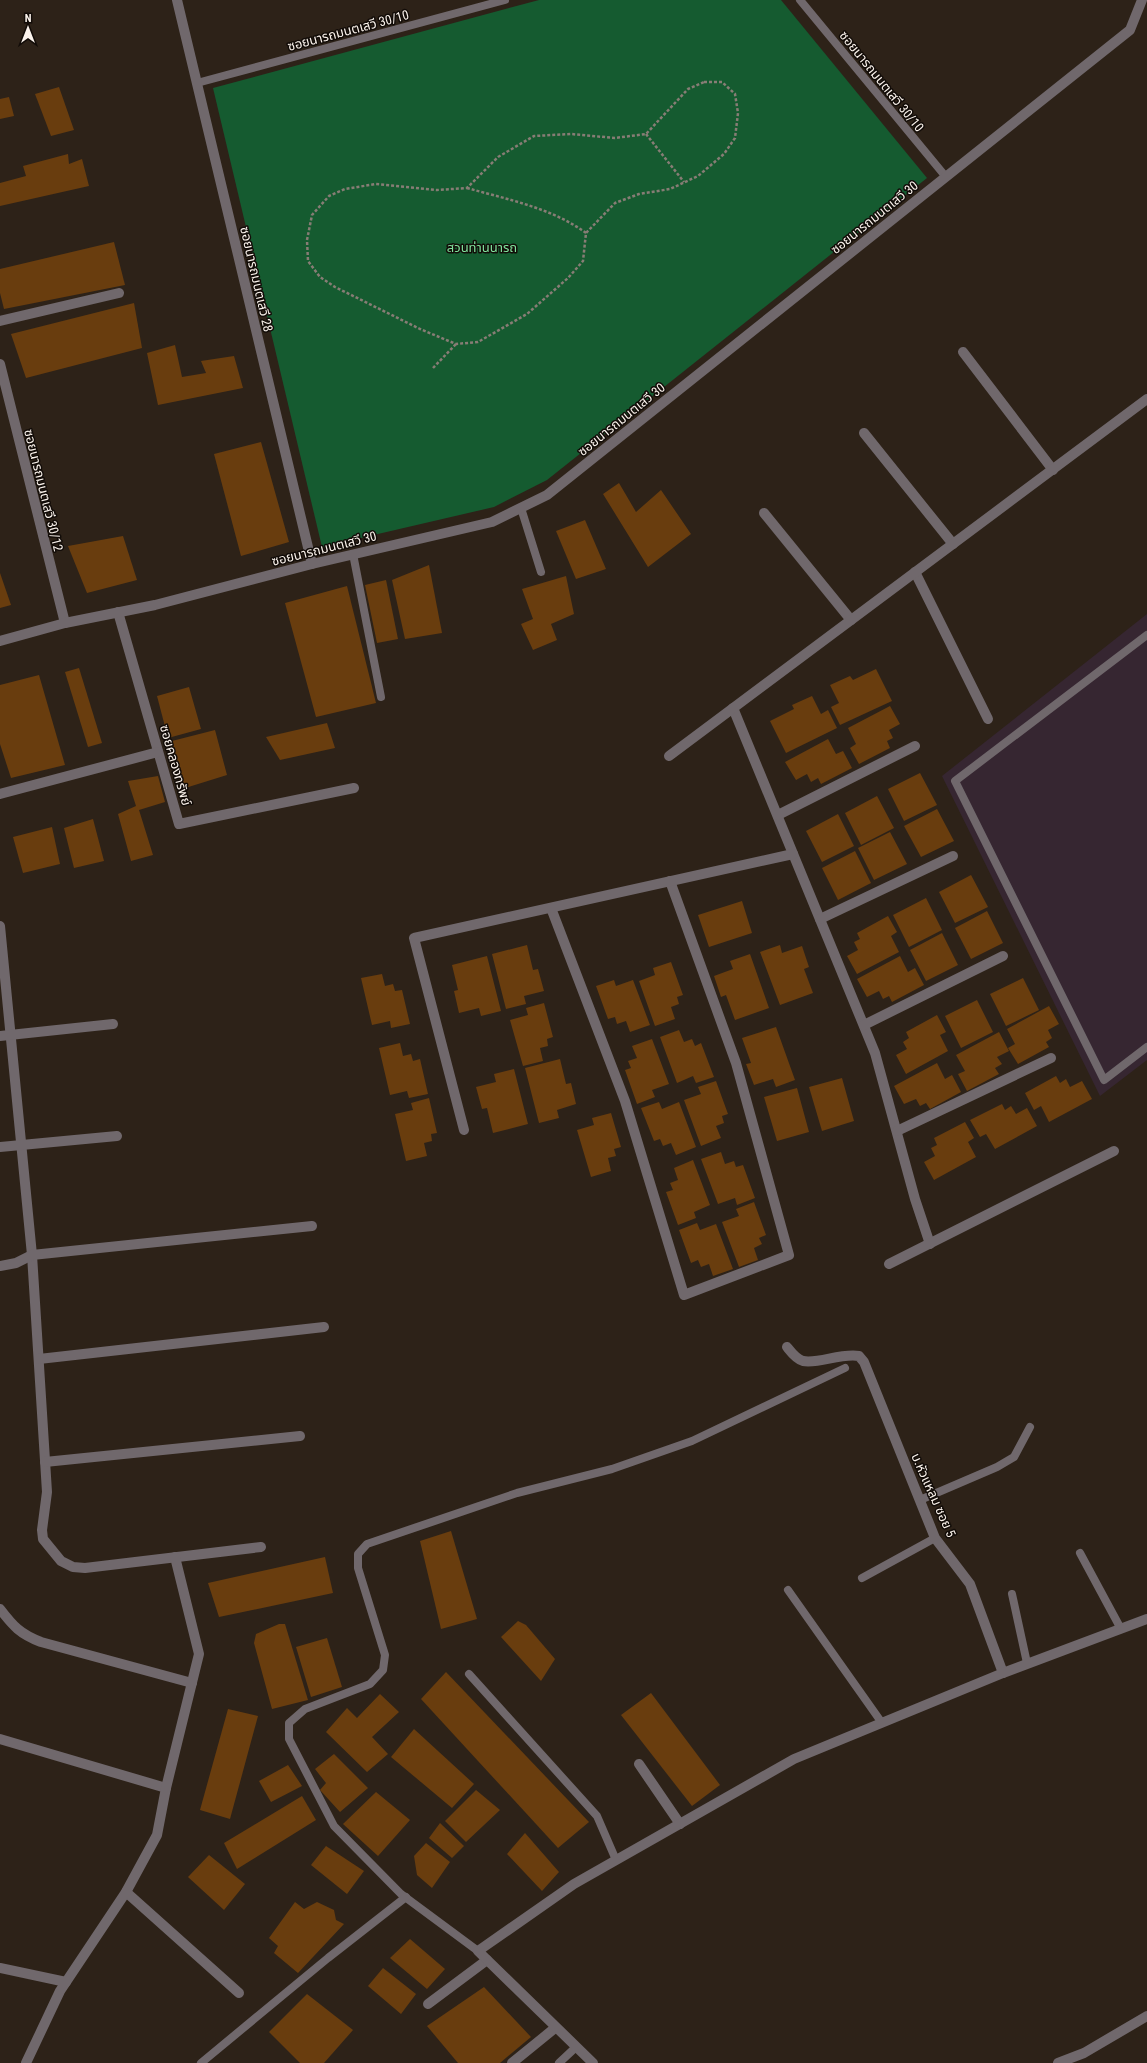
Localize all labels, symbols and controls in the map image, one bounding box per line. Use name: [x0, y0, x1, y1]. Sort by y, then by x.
street label: ซอยนารถมนตเสวี 30/10: [286, 7, 410, 54]
north arrow: [8, 8, 48, 48]
text: N: [25, 12, 32, 25]
street label: ซอยนารถมนตเสวี 30/10: [836, 28, 927, 135]
street label: ซอยนารถมนตเสวี 30: [828, 178, 921, 257]
street label: ซอยนารถมนตเสวี 28: [237, 225, 276, 333]
park label: สวนท่านนารถ: [447, 240, 517, 255]
street label: ซอยนารถมนตเสวี 30: [575, 380, 668, 459]
street label: ซอยนารถมนตเสวี 30/12: [21, 428, 66, 553]
street label: ซอยนารถมนตเสวี 30: [270, 528, 378, 569]
street label: ซอยคลองทรัพย์: [157, 723, 194, 807]
street label: บ.หัวแหลม ซอย 5: [908, 1451, 959, 1540]

